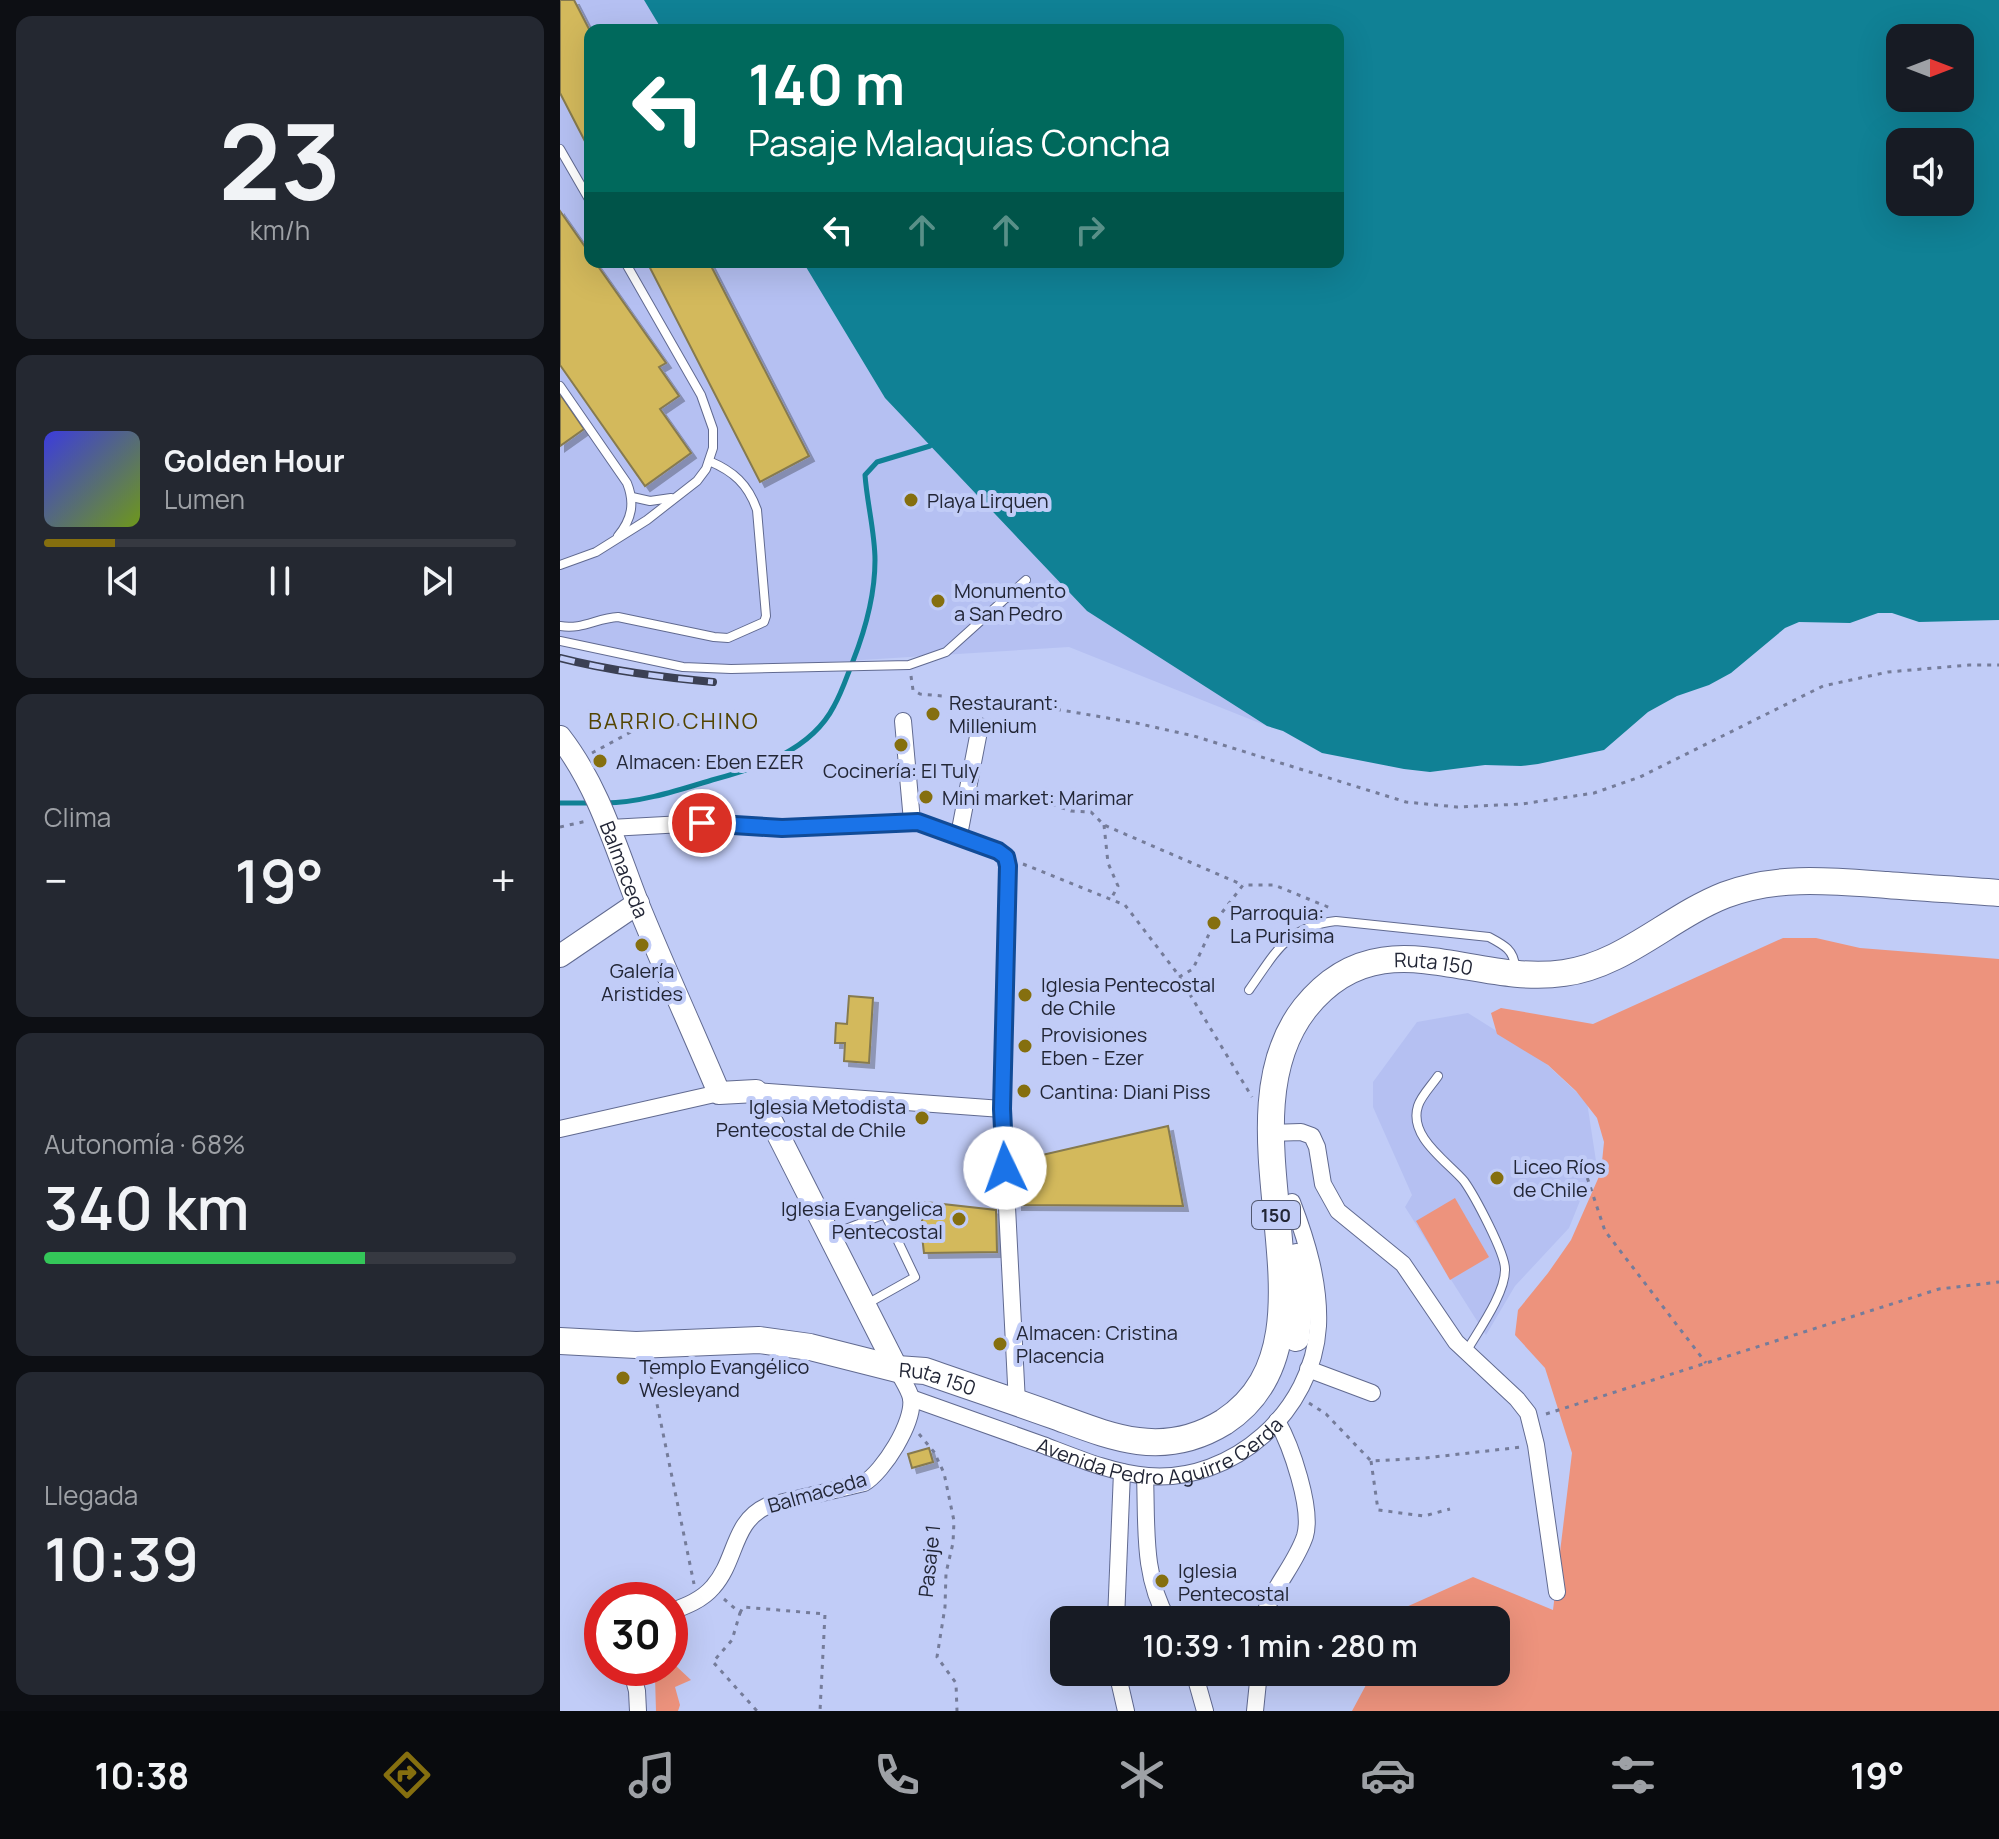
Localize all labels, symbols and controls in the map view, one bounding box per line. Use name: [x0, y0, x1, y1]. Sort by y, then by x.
north arrow: [1886, 24, 1974, 112]
map controls: [1886, 24, 1974, 216]
text: 140 m: [748, 45, 905, 122]
icon: left: [616, 56, 720, 160]
text: 23: [219, 89, 341, 231]
text: Pasaje Malaquías Concha: [748, 118, 1171, 167]
button: sound: [1886, 128, 1974, 216]
icon: left: [816, 208, 860, 252]
icon: ahead: [900, 208, 944, 252]
icon: ahead: [984, 208, 1028, 252]
icon: right: [1068, 208, 1112, 252]
text: km/h: [250, 212, 310, 248]
text: Golden Hour: [164, 440, 345, 481]
text: Lumen: [164, 481, 245, 517]
place label: Playa Lirquen: [927, 487, 1049, 514]
marker: Playa Lirquen: [902, 491, 920, 509]
icon: previous: [101, 559, 145, 603]
icon: pause: [258, 559, 302, 603]
icon: next: [415, 559, 459, 603]
place label: Monumento a San Pedro: [954, 577, 1066, 627]
marker: Monumento a San Pedro: [929, 592, 947, 610]
place label: Restaurant: Millenium: [949, 689, 1059, 739]
marker: Restaurant: Millenium: [924, 705, 942, 723]
district label: BARRIO CHINO: [588, 706, 760, 736]
marker: Cocinería: El Tuly: [892, 736, 910, 754]
place label: Almacen: Eben EZER: [616, 748, 804, 775]
marker: Almacen: Eben EZER: [591, 752, 609, 770]
place label: Cocinería: El Tuly: [823, 757, 980, 784]
place label: Mini market: Marimar: [942, 784, 1134, 811]
marker: Mini market: Marimar: [917, 788, 935, 806]
pin: [668, 789, 736, 857]
text: Clima: [44, 799, 111, 835]
icon: arrive: [680, 801, 724, 845]
street label: Balmaceda: [594, 817, 656, 922]
text: 19°: [234, 839, 324, 921]
text: −: [44, 850, 68, 910]
text: +: [491, 850, 516, 910]
place label: Parroquia: La Purisima: [1230, 899, 1334, 949]
marker: Parroquia: La Purisima: [1205, 914, 1223, 932]
marker: Galería Aristides: [633, 936, 651, 954]
street label: Ruta 150: [1394, 946, 1475, 981]
place label: Galería Aristides: [601, 957, 683, 1007]
place label: Iglesia Pentecostal de Chile: [1041, 971, 1216, 1021]
marker: Iglesia Pentecostal de Chile: [1016, 986, 1034, 1004]
place label: Provisiones Eben - Ezer: [1041, 1021, 1147, 1071]
marker: Provisiones Eben - Ezer: [1016, 1037, 1034, 1055]
place label: Cantina: Diani Piss: [1040, 1078, 1210, 1105]
marker: Cantina: Diani Piss: [1015, 1082, 1033, 1100]
place label: Iglesia Metodista Pentecostal de Chile: [716, 1093, 906, 1143]
marker: Iglesia Metodista Pentecostal de Chile: [913, 1109, 931, 1127]
text: Autonomía · 68%: [44, 1126, 245, 1162]
position arrow: [963, 1126, 1047, 1210]
place label: Liceo Ríos de Chile: [1513, 1153, 1606, 1203]
text: 340 km: [44, 1166, 249, 1248]
marker: Liceo Ríos de Chile: [1488, 1169, 1506, 1187]
place label: Iglesia Evangelica Pentecostal: [781, 1195, 943, 1245]
road number: 150: [1252, 1201, 1300, 1229]
marker: Iglesia Evangelica Pentecostal: [950, 1210, 968, 1228]
place label: Almacen: Cristina Placencia: [1016, 1319, 1178, 1369]
marker: Almacen: Cristina Placencia: [991, 1335, 1009, 1353]
place label: Templo Evangélico Wesleyand: [639, 1353, 810, 1403]
street label: Ruta 150: [898, 1356, 980, 1401]
marker: Templo Evangélico Wesleyand: [614, 1369, 632, 1387]
street label: Avenida Pedro Aguirre Cerda: [1033, 1411, 1288, 1490]
street label: Balmaceda: [764, 1465, 870, 1519]
text: Llegada: [44, 1477, 138, 1513]
text: 10:39: [44, 1517, 199, 1599]
street label: Pasaje 1: [912, 1523, 946, 1599]
place label: Iglesia Pentecostal: [1178, 1557, 1289, 1607]
marker: Iglesia Pentecostal: [1153, 1572, 1171, 1590]
speed limit sign: 30: [584, 1582, 688, 1686]
text: 10:39 · 1 min · 280 m: [1142, 1625, 1418, 1666]
icon: directions: [379, 1747, 435, 1803]
icon: music: [624, 1747, 680, 1803]
icon: phone: [869, 1747, 925, 1803]
icon: climate: [1114, 1747, 1170, 1803]
icon: car: [1360, 1747, 1416, 1803]
icon: filters: [1605, 1747, 1661, 1803]
text: 10:38: [95, 1751, 189, 1800]
text: 19°: [1850, 1751, 1904, 1800]

